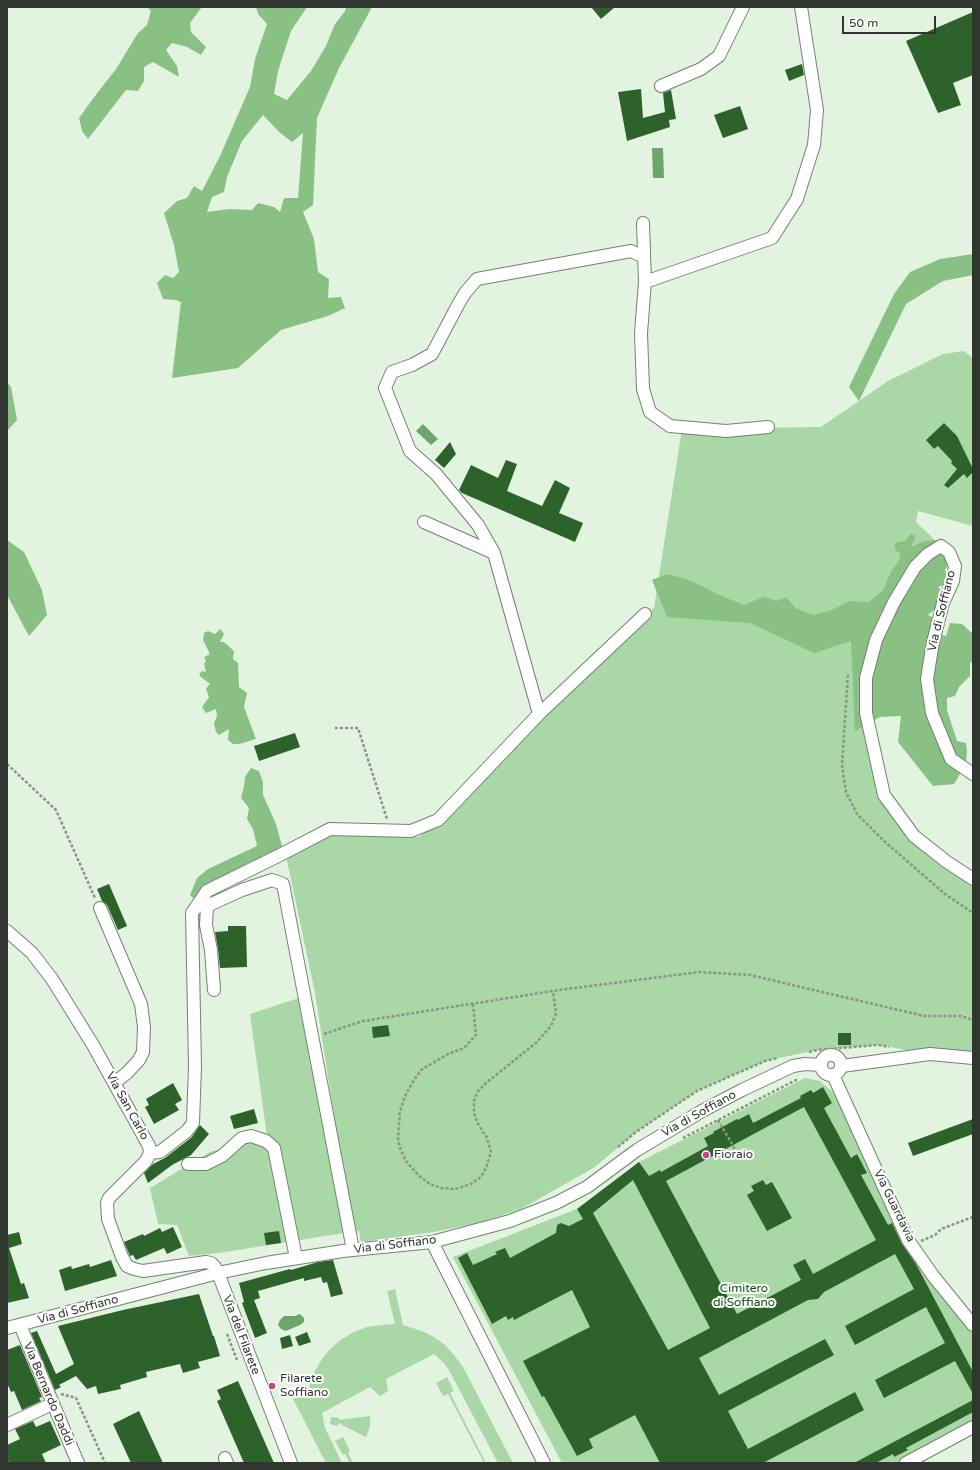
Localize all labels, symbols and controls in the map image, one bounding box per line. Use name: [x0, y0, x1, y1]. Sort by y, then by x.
scale bar: [844, 8, 938, 34]
text: 50 m: [849, 16, 878, 30]
street label: Via di Soffiano: [925, 569, 959, 653]
street label: Via San Carlo: [102, 1069, 152, 1143]
street label: Via di Soffiano: [659, 1088, 739, 1140]
place label: Fioraio: [714, 1148, 753, 1162]
marker: Fioraio: [701, 1150, 711, 1160]
street label: Via Guardavia: [870, 1167, 918, 1245]
street label: Via di Soffiano: [353, 1233, 437, 1257]
park label: Cimitero di Soffiano: [713, 1282, 775, 1310]
street label: Via di Soffiano: [36, 1292, 120, 1328]
street label: Via del Filarete: [219, 1293, 263, 1377]
street label: Via Bernardo Daddi: [20, 1340, 76, 1448]
place label: Filarete Soffiano: [280, 1372, 328, 1400]
marker: Filarete Soffiano: [267, 1381, 277, 1391]

